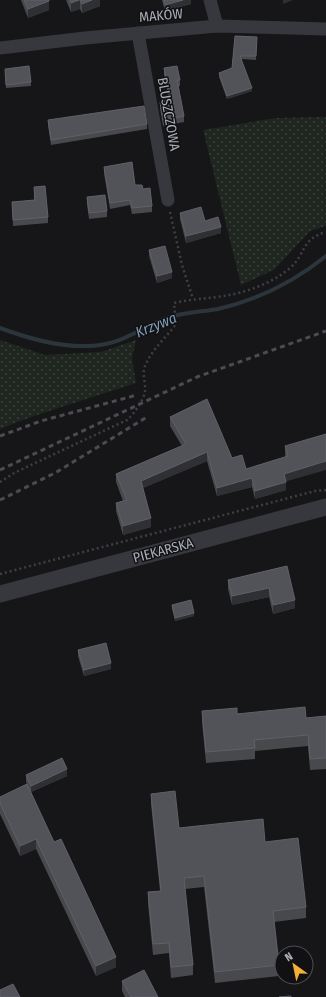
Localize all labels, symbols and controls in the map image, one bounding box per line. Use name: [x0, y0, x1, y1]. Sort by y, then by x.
street label: MAKÓW: [138, 4, 184, 26]
street label: BLUSZCZOWA: [154, 76, 183, 153]
water label: Krzywa: [133, 309, 180, 341]
street label: PIEKARSKA: [131, 534, 196, 567]
north arrow: [274, 945, 314, 985]
text: N: [283, 950, 295, 964]

